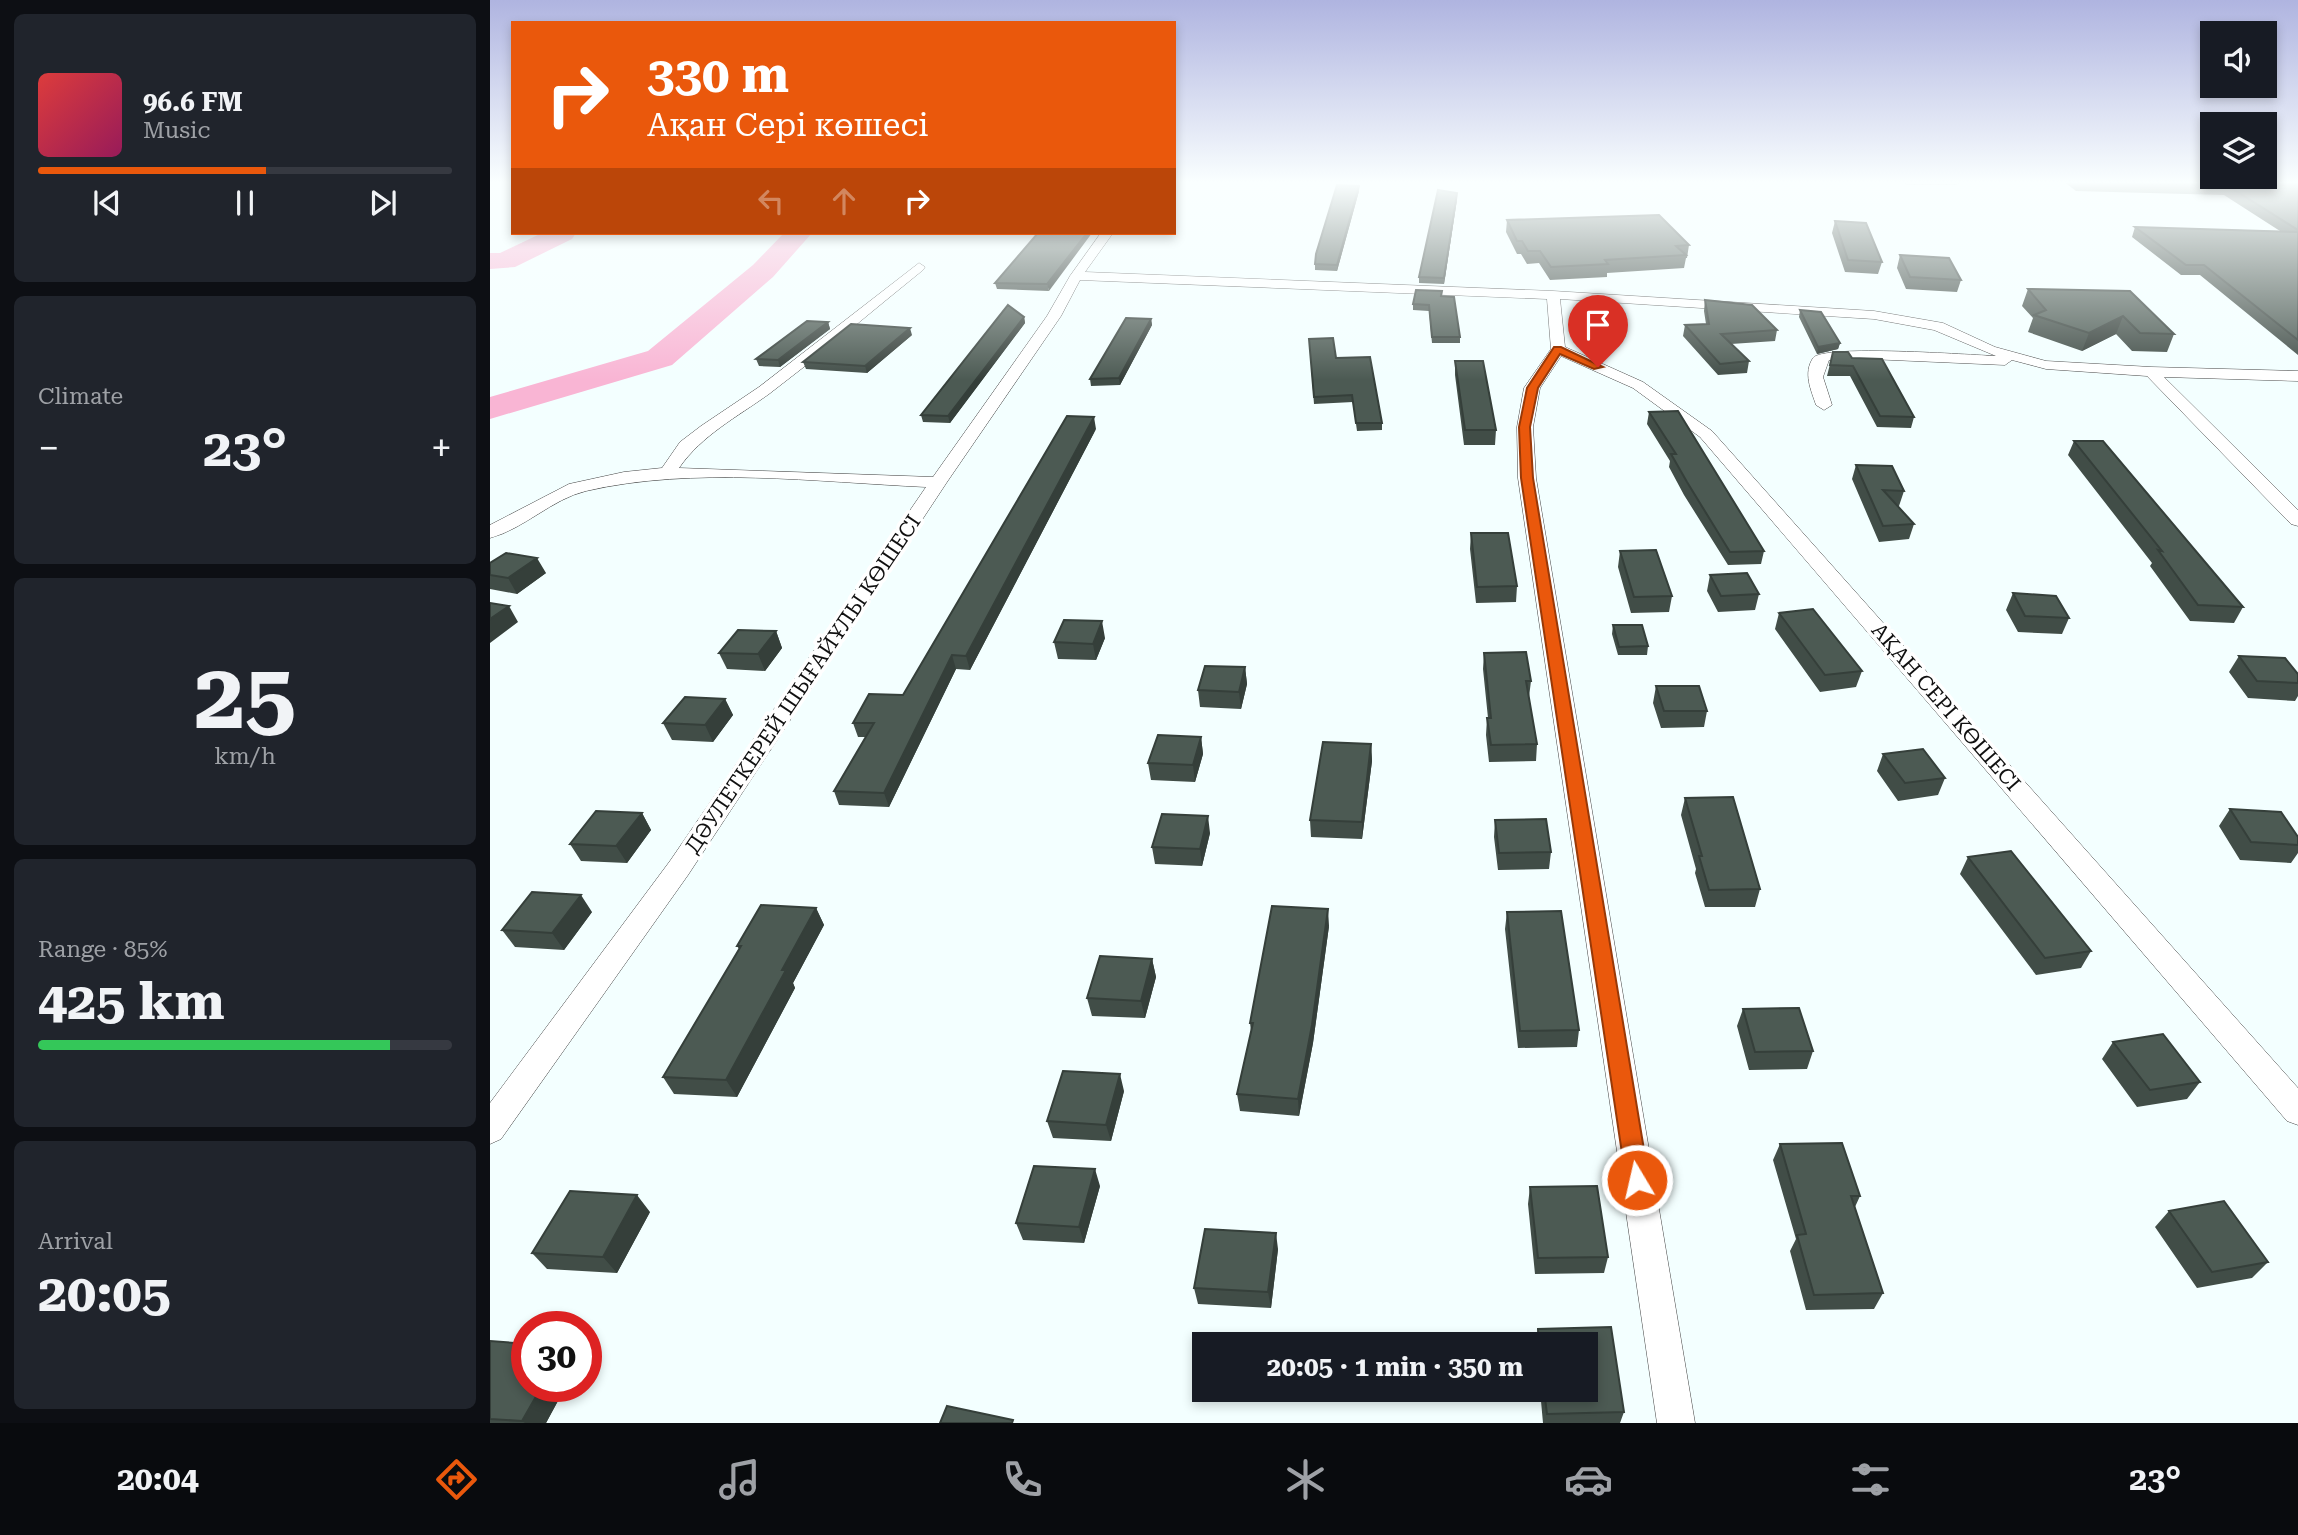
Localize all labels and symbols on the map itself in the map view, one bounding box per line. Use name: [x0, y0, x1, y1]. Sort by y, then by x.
pin: [1568, 295, 1628, 367]
street label: ДӘУЛЕТКЕРЕЙ ШЫҒАЙҰЛЫ КӨШЕСІ: [680, 510, 926, 858]
street label: АҚАН СЕРІ КӨШЕСІ: [1867, 618, 2025, 796]
position arrow: [1600, 1143, 1674, 1217]
speed limit sign: 30: [511, 1311, 602, 1402]

